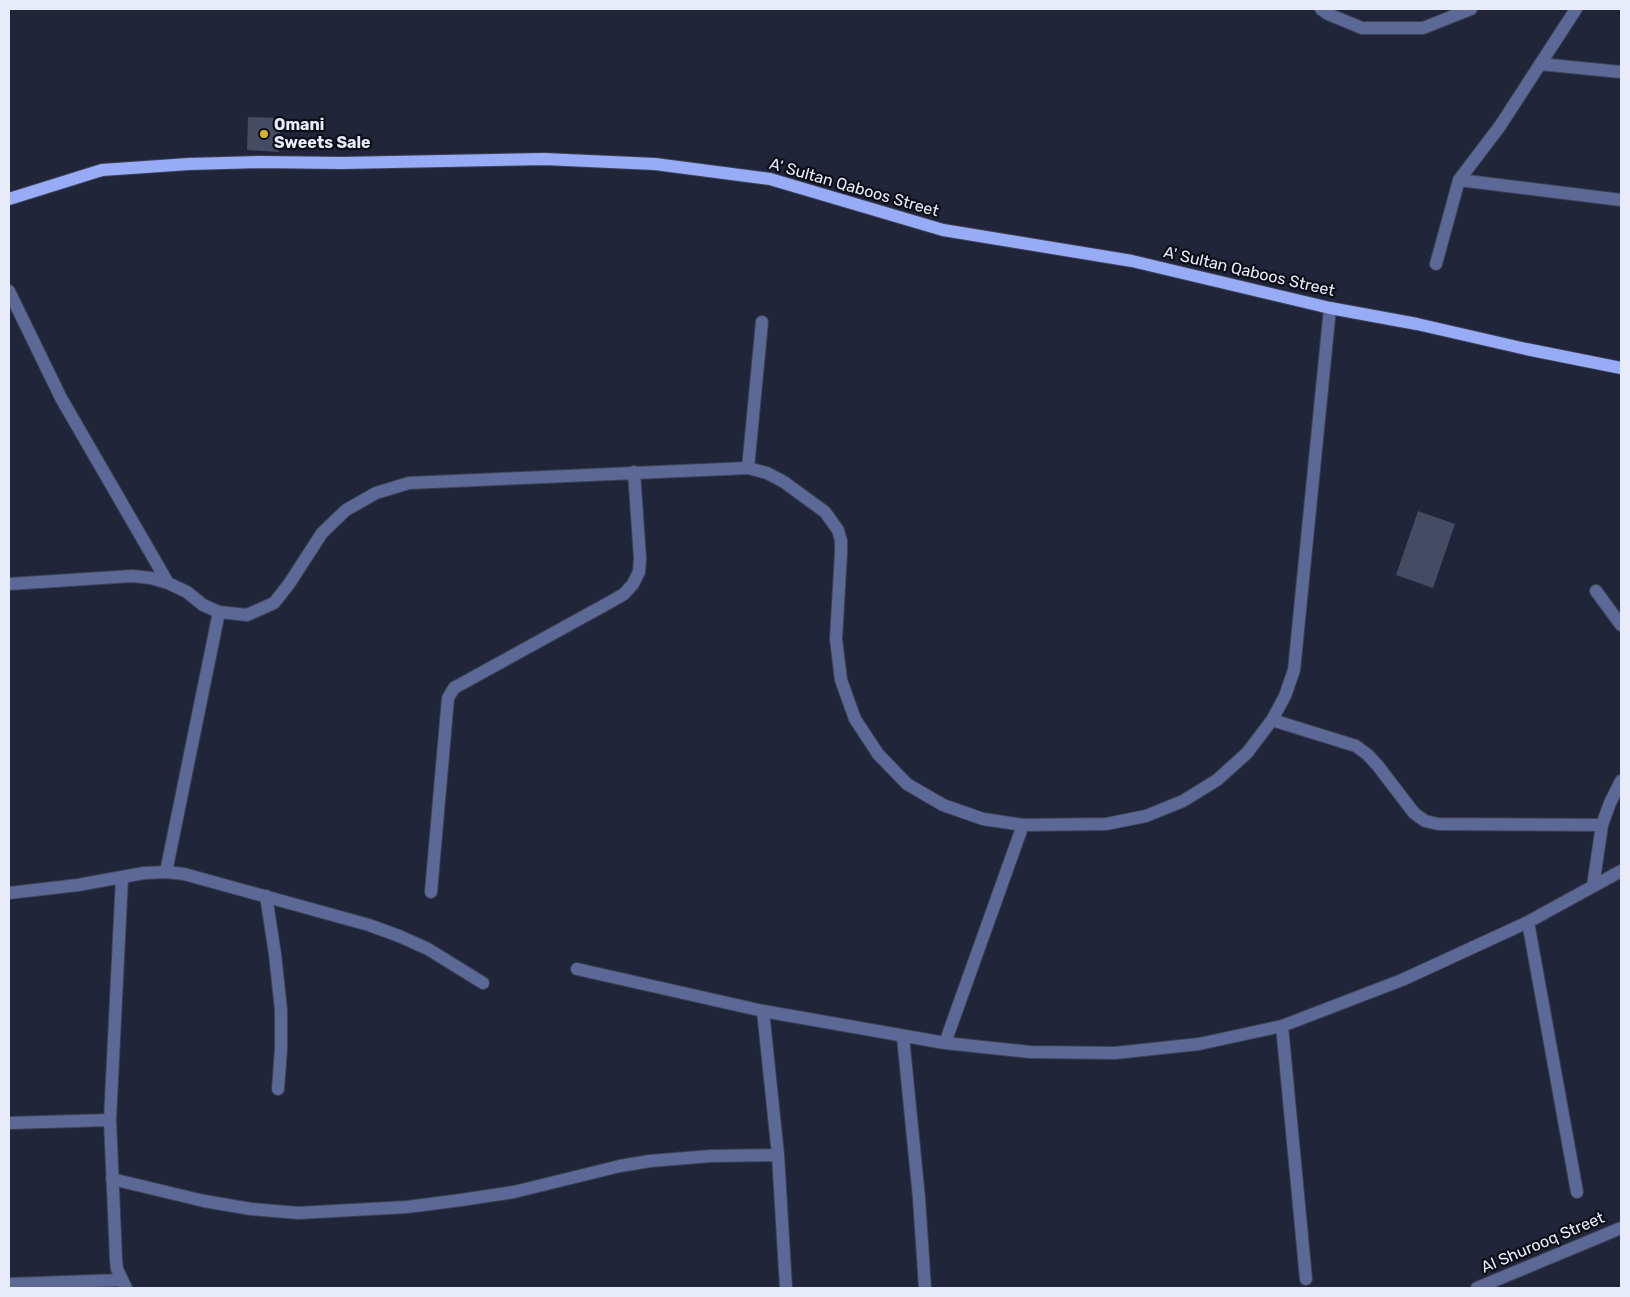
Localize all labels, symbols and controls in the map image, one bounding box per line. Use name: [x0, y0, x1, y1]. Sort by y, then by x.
place label: Omani Sweets Sale: [274, 115, 371, 153]
marker: Omani Sweets Sale: [258, 128, 270, 140]
street label: A' Sultan Qaboos Street: [767, 155, 941, 221]
street label: A' Sultan Qaboos Street: [1162, 243, 1336, 301]
street label: Al Shurooq Street: [1479, 1208, 1607, 1278]

